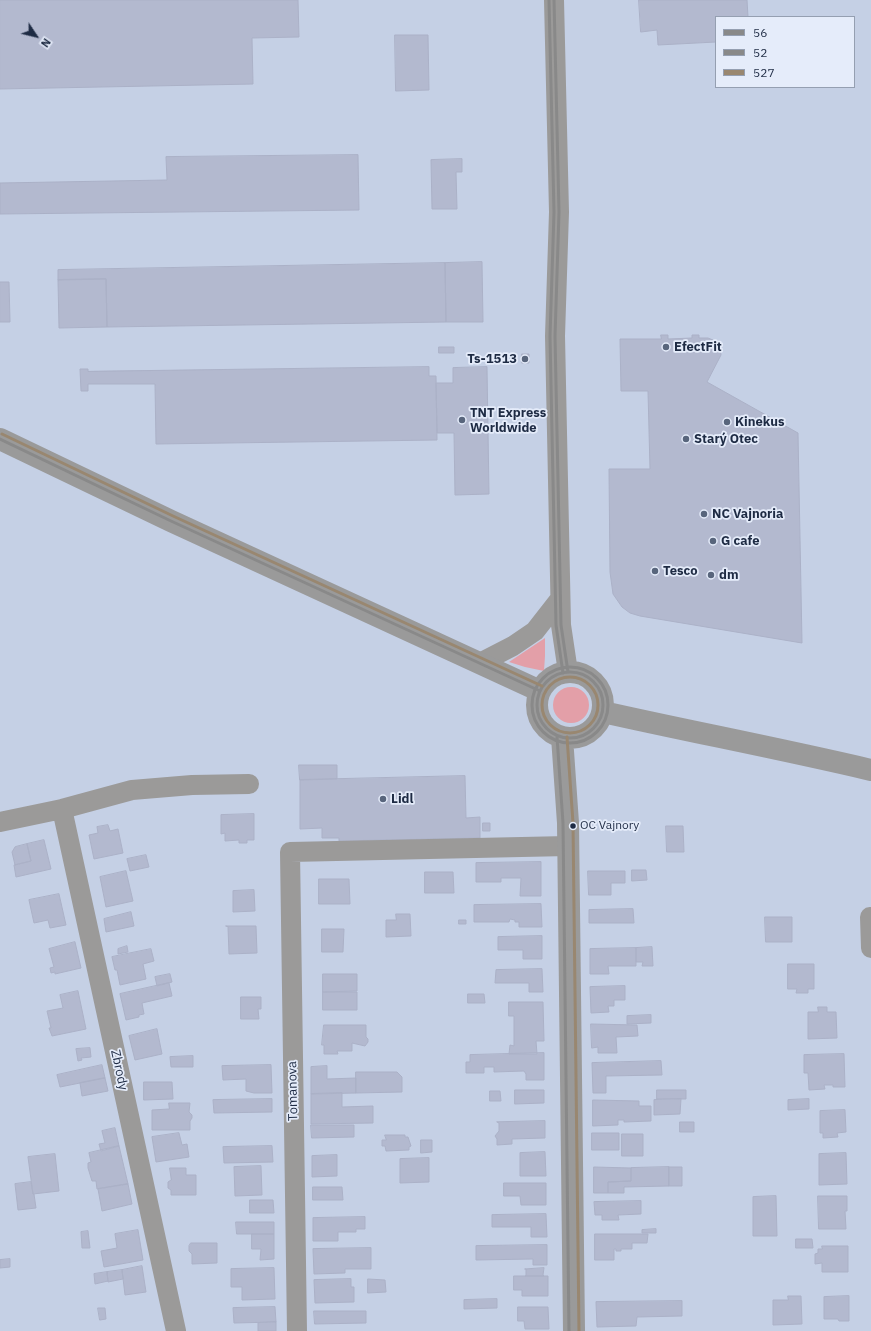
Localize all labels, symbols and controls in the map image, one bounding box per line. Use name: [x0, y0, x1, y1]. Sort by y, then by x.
north arrow: [16, 16, 56, 56]
legend: [715, 16, 855, 88]
text: 56: [753, 25, 767, 40]
text: N: [38, 36, 54, 50]
text: 52: [753, 45, 767, 60]
text: 527: [753, 65, 775, 80]
place label: EfectFit: [674, 339, 722, 355]
marker: EfectFit: [661, 342, 671, 352]
place label: Ts-1513: [467, 351, 517, 367]
marker: Ts-1513: [520, 354, 530, 364]
place label: TNT Express Worldwide: [470, 405, 546, 436]
place label: Kinekus: [735, 414, 784, 430]
marker: TNT Express Worldwide: [457, 415, 467, 425]
marker: Kinekus: [722, 417, 732, 427]
place label: Starý Otec: [694, 431, 758, 447]
marker: Starý Otec: [681, 434, 691, 444]
place label: NC Vajnoria: [712, 506, 783, 522]
marker: NC Vajnoria: [699, 509, 709, 519]
place label: G cafe: [721, 533, 759, 549]
marker: G cafe: [708, 536, 718, 546]
place label: Tesco: [663, 563, 698, 579]
marker: Tesco: [650, 566, 660, 576]
place label: dm: [719, 567, 739, 583]
marker: dm: [706, 570, 716, 580]
place label: Lidl: [391, 791, 413, 807]
marker: Lidl: [378, 794, 388, 804]
place label: OC Vajnory: [580, 819, 639, 833]
marker: OC Vajnory: [568, 821, 578, 831]
street label: Zbrody: [107, 1048, 131, 1092]
street label: Tomanova: [285, 1061, 301, 1121]

